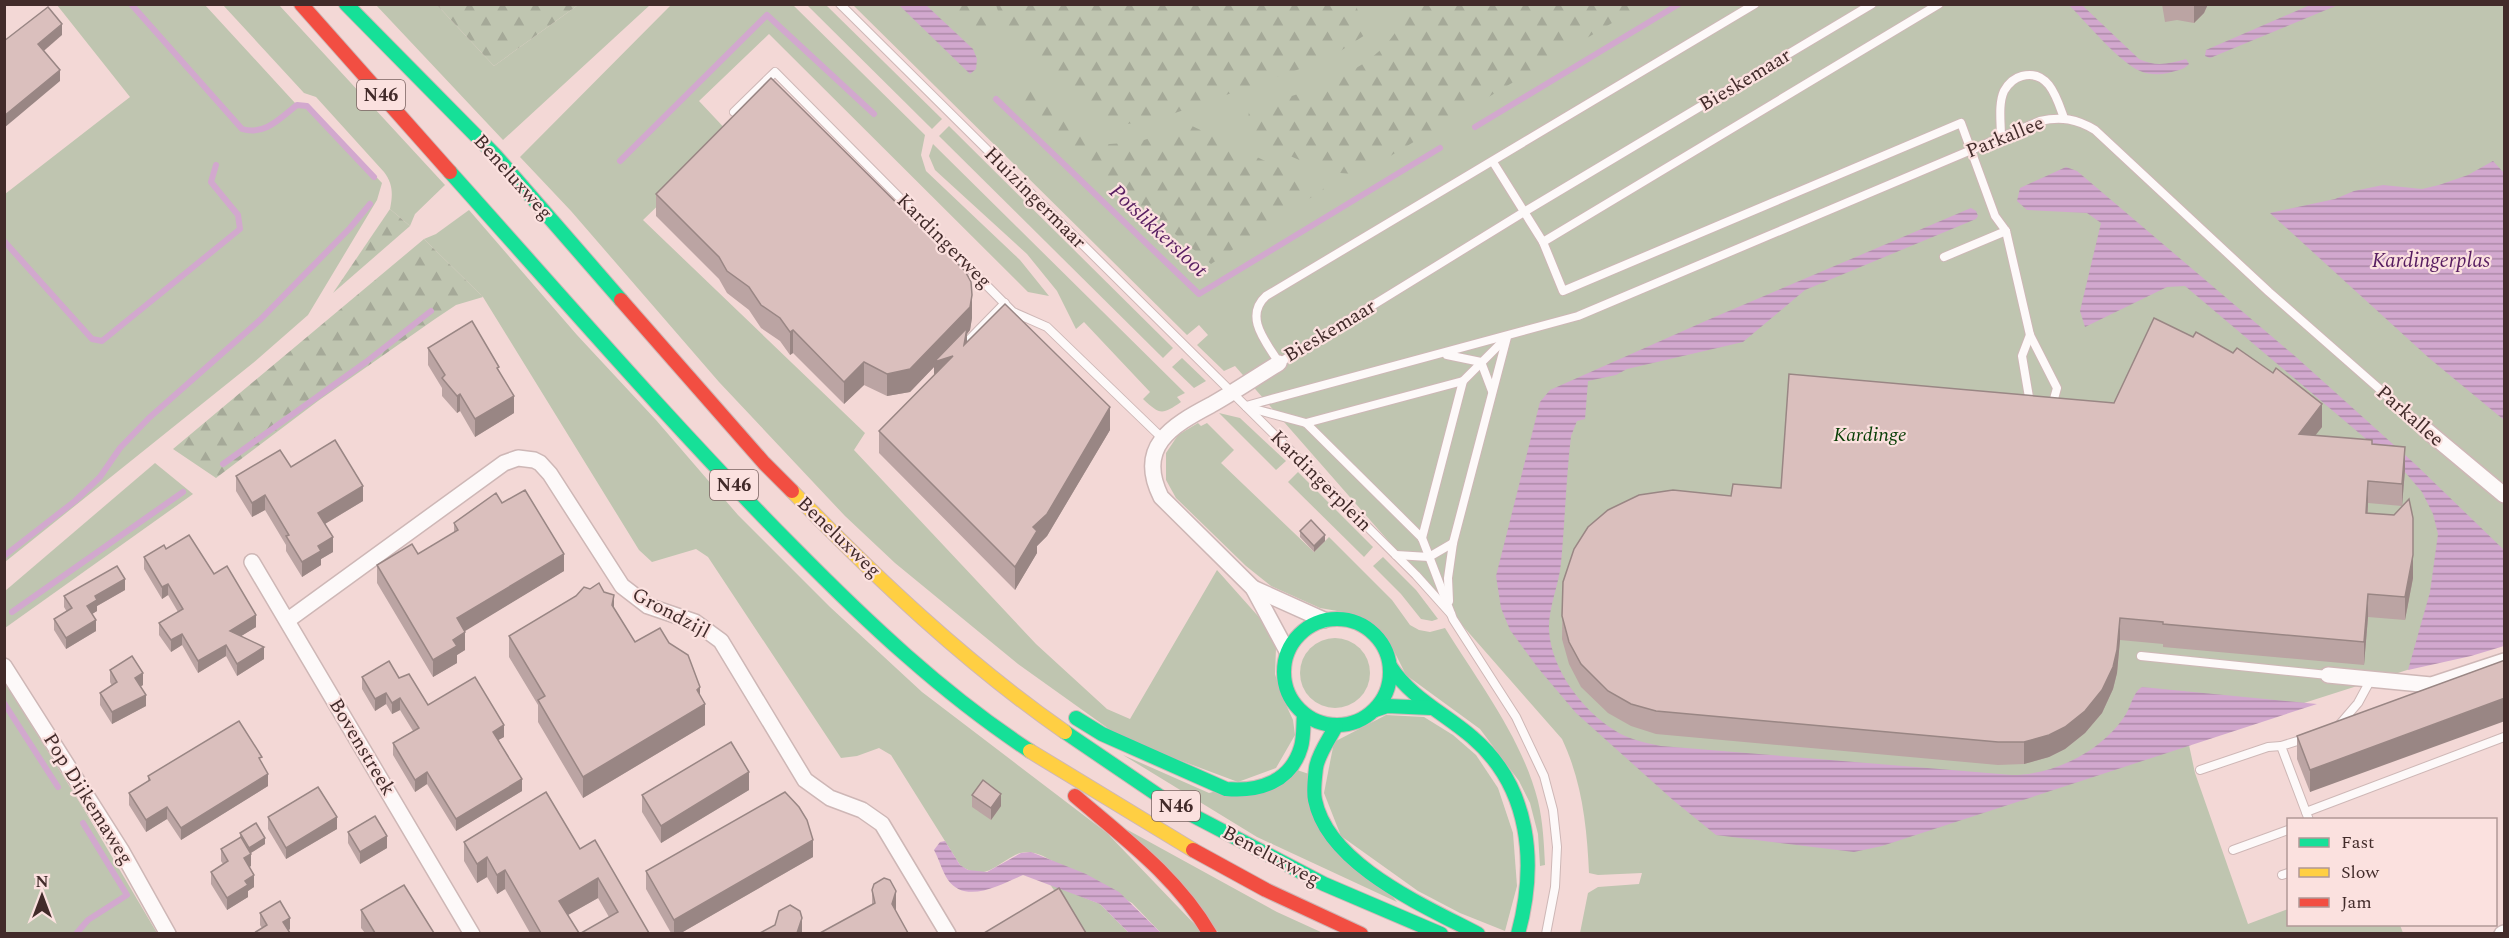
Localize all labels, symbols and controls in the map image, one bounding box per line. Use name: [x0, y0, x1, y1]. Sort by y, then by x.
street label: Bieskemaar: [1693, 41, 1797, 119]
road number: N46: [357, 80, 405, 110]
street label: Parkallee: [1961, 108, 2049, 166]
street label: Beneluxweg: [466, 127, 560, 227]
street label: Huizingermaar: [977, 140, 1093, 256]
water label: Potslikkersloot: [1101, 177, 1215, 285]
street label: Kardingerweg: [889, 186, 999, 296]
water label: Kardingerplas: [2372, 245, 2491, 277]
street label: Bieskemaar: [1278, 292, 1382, 370]
street label: Parkallee: [2369, 378, 2451, 454]
park label: Kardinge: [1833, 420, 1907, 450]
street label: Kardingerplein: [1263, 423, 1379, 539]
road number: N46: [710, 470, 758, 500]
street label: Beneluxweg: [790, 489, 888, 585]
street label: Grondzijl: [626, 580, 716, 646]
street label: Bovenstreek: [321, 692, 403, 802]
street label: Pop Dijkemaweg: [35, 727, 141, 871]
road number: N46: [1152, 791, 1200, 821]
street label: Beneluxweg: [1217, 818, 1325, 894]
legend: [2287, 818, 2497, 926]
text: Fast: [2341, 829, 2374, 856]
text: Slow: [2341, 859, 2380, 886]
north arrow: [12, 866, 72, 926]
text: N: [35, 870, 49, 894]
text: Jam: [2341, 889, 2372, 916]

